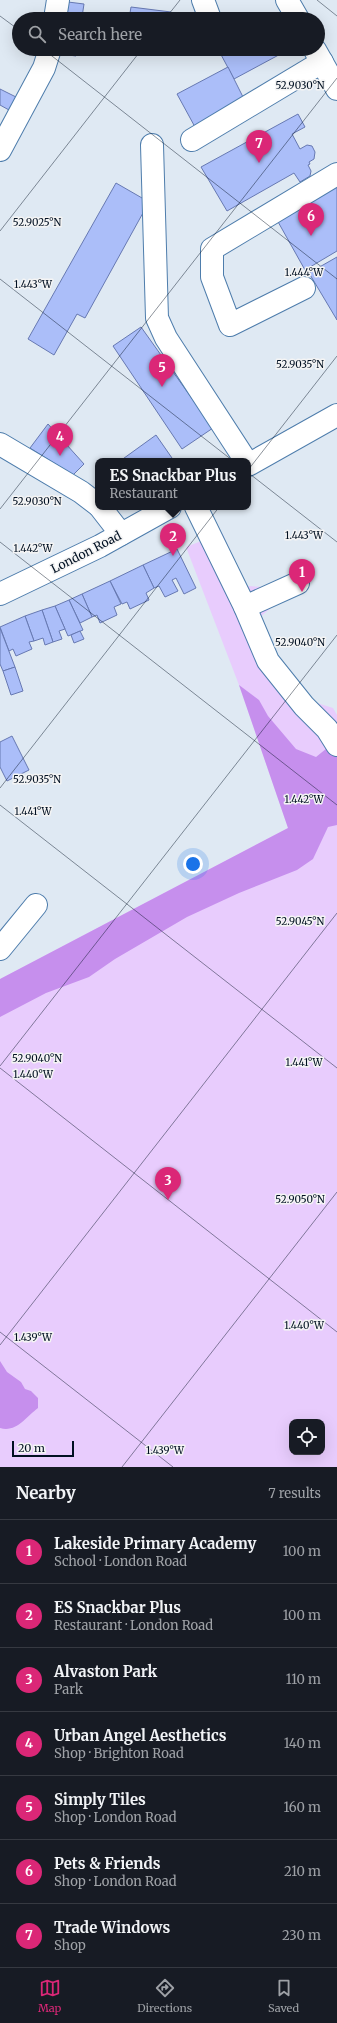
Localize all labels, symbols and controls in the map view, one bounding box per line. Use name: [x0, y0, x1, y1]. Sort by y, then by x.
search box: [12, 12, 325, 56]
icon: search: [26, 23, 48, 45]
text: Search here: [58, 25, 142, 44]
text: 52.9030°N: [275, 79, 325, 92]
pin: 7: [246, 130, 272, 163]
pin: 6: [298, 203, 324, 236]
text: 52.9025°N: [13, 216, 61, 229]
text: 1.444°W: [285, 266, 324, 279]
text: 1.443°W: [14, 278, 53, 291]
pin: 5: [149, 354, 175, 387]
text: 52.9035°N: [276, 358, 324, 371]
pin: 4: [47, 423, 73, 456]
popup: [95, 458, 251, 510]
text: ES Snackbar Plus: [109, 466, 237, 485]
text: Restaurant: [109, 485, 178, 502]
text: 52.9030°N: [12, 495, 62, 508]
pin: 2: [160, 523, 186, 556]
street label: London Road: [48, 528, 124, 576]
text: 1.443°W: [285, 529, 324, 542]
text: 1.442°W: [14, 542, 53, 555]
pin: 1: [289, 559, 315, 592]
text: 52.9040°N: [275, 636, 325, 649]
text: 52.9035°N: [13, 773, 61, 786]
text: 1.442°W: [285, 793, 324, 806]
text: 1.441°W: [15, 805, 52, 818]
your location: [183, 854, 203, 874]
text: 52.9045°N: [276, 915, 324, 928]
text: 52.9040°N: [12, 1052, 62, 1065]
text: 1.441°W: [286, 1056, 323, 1069]
text: 1.440°W: [13, 1068, 54, 1081]
pin: 3: [155, 1167, 181, 1200]
text: 52.9050°N: [275, 1193, 325, 1206]
text: 1.440°W: [284, 1319, 325, 1332]
text: 1.439°W: [14, 1331, 53, 1344]
map controls: [289, 1419, 325, 1455]
button: locate: [289, 1419, 325, 1455]
scale bar: [12, 1439, 74, 1458]
text: 20 m: [18, 1441, 45, 1455]
text: 1.439°W: [146, 1444, 185, 1457]
text: Nearby: [16, 1482, 76, 1504]
text: 7 results: [268, 1485, 321, 1502]
text: Lakeside Primary Academy: [54, 1534, 256, 1553]
text: 1: [26, 1543, 32, 1560]
text: 100 m: [283, 1543, 321, 1560]
text: School · London Road: [54, 1553, 187, 1570]
text: ES Snackbar Plus: [54, 1598, 181, 1617]
text: 2: [25, 1607, 33, 1624]
text: 100 m: [283, 1607, 321, 1624]
text: Restaurant · London Road: [54, 1617, 213, 1634]
text: Alvaston Park: [54, 1662, 157, 1681]
text: 3: [25, 1671, 33, 1688]
text: 110 m: [286, 1671, 321, 1688]
text: Park: [54, 1681, 83, 1698]
text: Urban Angel Aesthetics: [54, 1726, 226, 1745]
text: 4: [25, 1735, 33, 1752]
text: 140 m: [284, 1735, 321, 1752]
text: Shop · Brighton Road: [54, 1745, 184, 1762]
text: Simply Tiles: [54, 1790, 146, 1809]
text: 5: [25, 1799, 33, 1816]
text: 160 m: [283, 1799, 321, 1816]
text: Shop · London Road: [54, 1809, 177, 1826]
text: Pets & Friends: [54, 1854, 161, 1873]
text: 6: [25, 1863, 33, 1880]
text: 210 m: [284, 1863, 321, 1880]
text: Shop · London Road: [54, 1873, 177, 1890]
text: Trade Windows: [54, 1918, 170, 1937]
text: 7: [25, 1927, 33, 1944]
text: 230 m: [282, 1927, 321, 1944]
text: Shop: [54, 1937, 86, 1954]
tab: Map: [38, 1977, 61, 2015]
tab: Directions: [137, 1977, 192, 2015]
tab: Saved: [268, 1977, 299, 2015]

